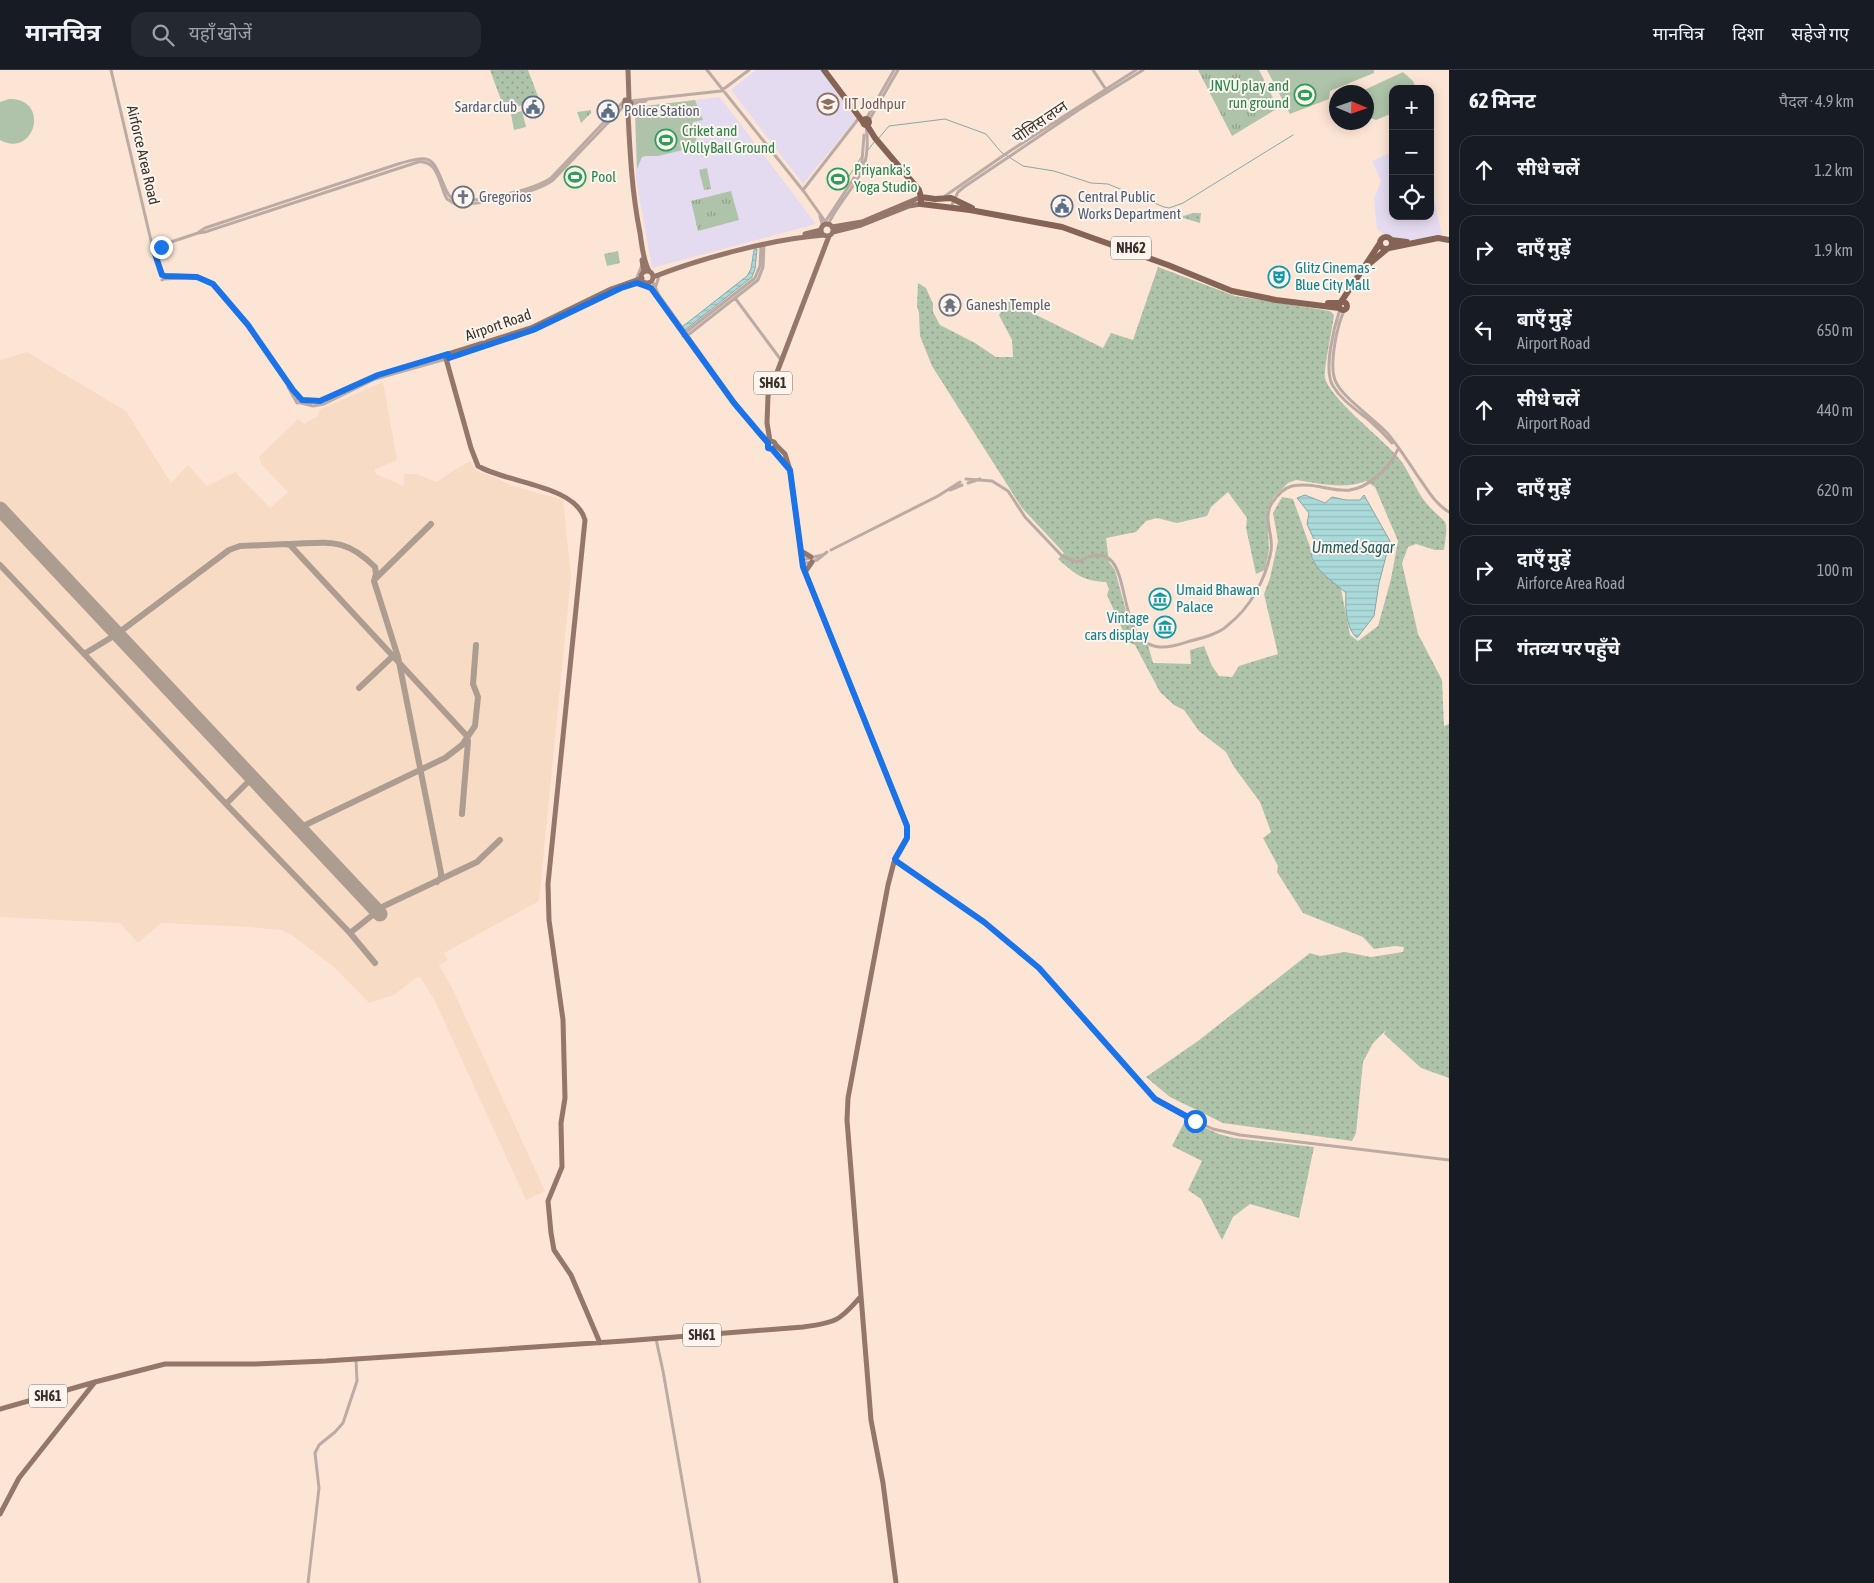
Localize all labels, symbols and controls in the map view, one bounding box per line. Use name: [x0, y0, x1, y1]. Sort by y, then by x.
search box: [131, 12, 481, 57]
text: मानचित्र: [25, 19, 101, 46]
icon: search: [149, 21, 177, 49]
text: यहाँ खोजें: [189, 22, 252, 44]
text: मानचित्र: [1653, 23, 1704, 44]
text: दिशा: [1732, 23, 1763, 44]
text: सहेजे गए: [1791, 23, 1849, 44]
place label: JNVU play and run ground: [1209, 77, 1289, 111]
sports icon: JNVU play and run ground: [1293, 83, 1317, 107]
north arrow: [1329, 85, 1374, 130]
map controls: [1389, 85, 1434, 220]
button: +: [1389, 85, 1434, 130]
text: 62 मिनट: [1469, 88, 1536, 112]
school or university icon: IIT Jodhpur: [816, 92, 840, 116]
text: पैदल · 4.9 km: [1779, 92, 1854, 110]
public building icon: Sardar club: [521, 95, 545, 119]
place label: IIT Jodhpur: [844, 95, 906, 112]
street label: पोलिस लय्न: [1009, 97, 1071, 146]
place label: Sardar club: [455, 98, 517, 115]
public building icon: Police Station: [596, 99, 620, 123]
place label: Police Station: [624, 102, 700, 119]
street label: Airforce Area Road: [124, 104, 163, 206]
place label: Criket and VollyBall Ground: [682, 122, 775, 156]
sports icon: Criket and VollyBall Ground: [654, 128, 678, 152]
button: −: [1389, 130, 1434, 175]
icon: ahead: [1470, 156, 1498, 184]
text: सीधे चलें: [1517, 157, 1580, 179]
place label: Priyanka's Yoga Studio: [854, 161, 917, 195]
text: 1.2 km: [1814, 161, 1853, 179]
sports icon: Pool: [563, 165, 587, 189]
sports icon: Priyanka's Yoga Studio: [826, 167, 850, 191]
place label: Pool: [591, 168, 616, 185]
button: locate: [1389, 175, 1434, 220]
church icon: Gregorios: [451, 185, 475, 209]
place label: Gregorios: [479, 188, 532, 205]
place label: Central Public Works Department: [1078, 188, 1181, 222]
public building icon: Central Public Works Department: [1050, 194, 1074, 218]
route end: [150, 236, 173, 259]
icon: right: [1470, 236, 1498, 264]
road number: NH62: [1111, 237, 1151, 260]
text: दाएँ मुड़ें: [1517, 237, 1571, 259]
text: 1.9 km: [1814, 241, 1853, 259]
place label: Glitz Cinemas - Blue City Mall: [1295, 259, 1376, 293]
theatre icon: Glitz Cinemas - Blue City Mall: [1267, 265, 1291, 289]
temple icon: Ganesh Temple: [938, 293, 962, 317]
place label: Ganesh Temple: [966, 296, 1051, 313]
street label: Airport Road: [463, 305, 533, 344]
text: बाएँ मुड़ें: [1517, 308, 1572, 330]
icon: left: [1470, 316, 1498, 344]
text: 650 m: [1817, 321, 1853, 339]
text: Airport Road: [1517, 334, 1590, 352]
road number: SH61: [754, 372, 792, 394]
text: सीधे चलें: [1517, 388, 1580, 410]
icon: ahead: [1470, 396, 1498, 424]
text: 440 m: [1817, 401, 1853, 419]
text: Airport Road: [1517, 414, 1590, 432]
icon: right: [1470, 476, 1498, 504]
text: दाएँ मुड़ें: [1517, 477, 1571, 499]
text: 620 m: [1817, 481, 1853, 499]
water label: Ummed Sagar: [1312, 538, 1396, 557]
text: दाएँ मुड़ें: [1517, 548, 1571, 570]
icon: right: [1470, 556, 1498, 584]
text: 100 m: [1817, 561, 1853, 579]
text: Airforce Area Road: [1517, 574, 1625, 592]
place label: Umaid Bhawan Palace: [1176, 581, 1260, 615]
museum icon: Umaid Bhawan Palace: [1148, 587, 1172, 611]
place label: Vintage cars display: [1085, 609, 1149, 643]
museum icon: Vintage cars display: [1153, 615, 1177, 639]
icon: arrive: [1470, 636, 1498, 664]
text: गंतव्य पर पहुँचे: [1517, 637, 1620, 659]
route start: [1184, 1110, 1207, 1133]
road number: SH61: [683, 1324, 721, 1346]
road number: SH61: [29, 1384, 67, 1408]

